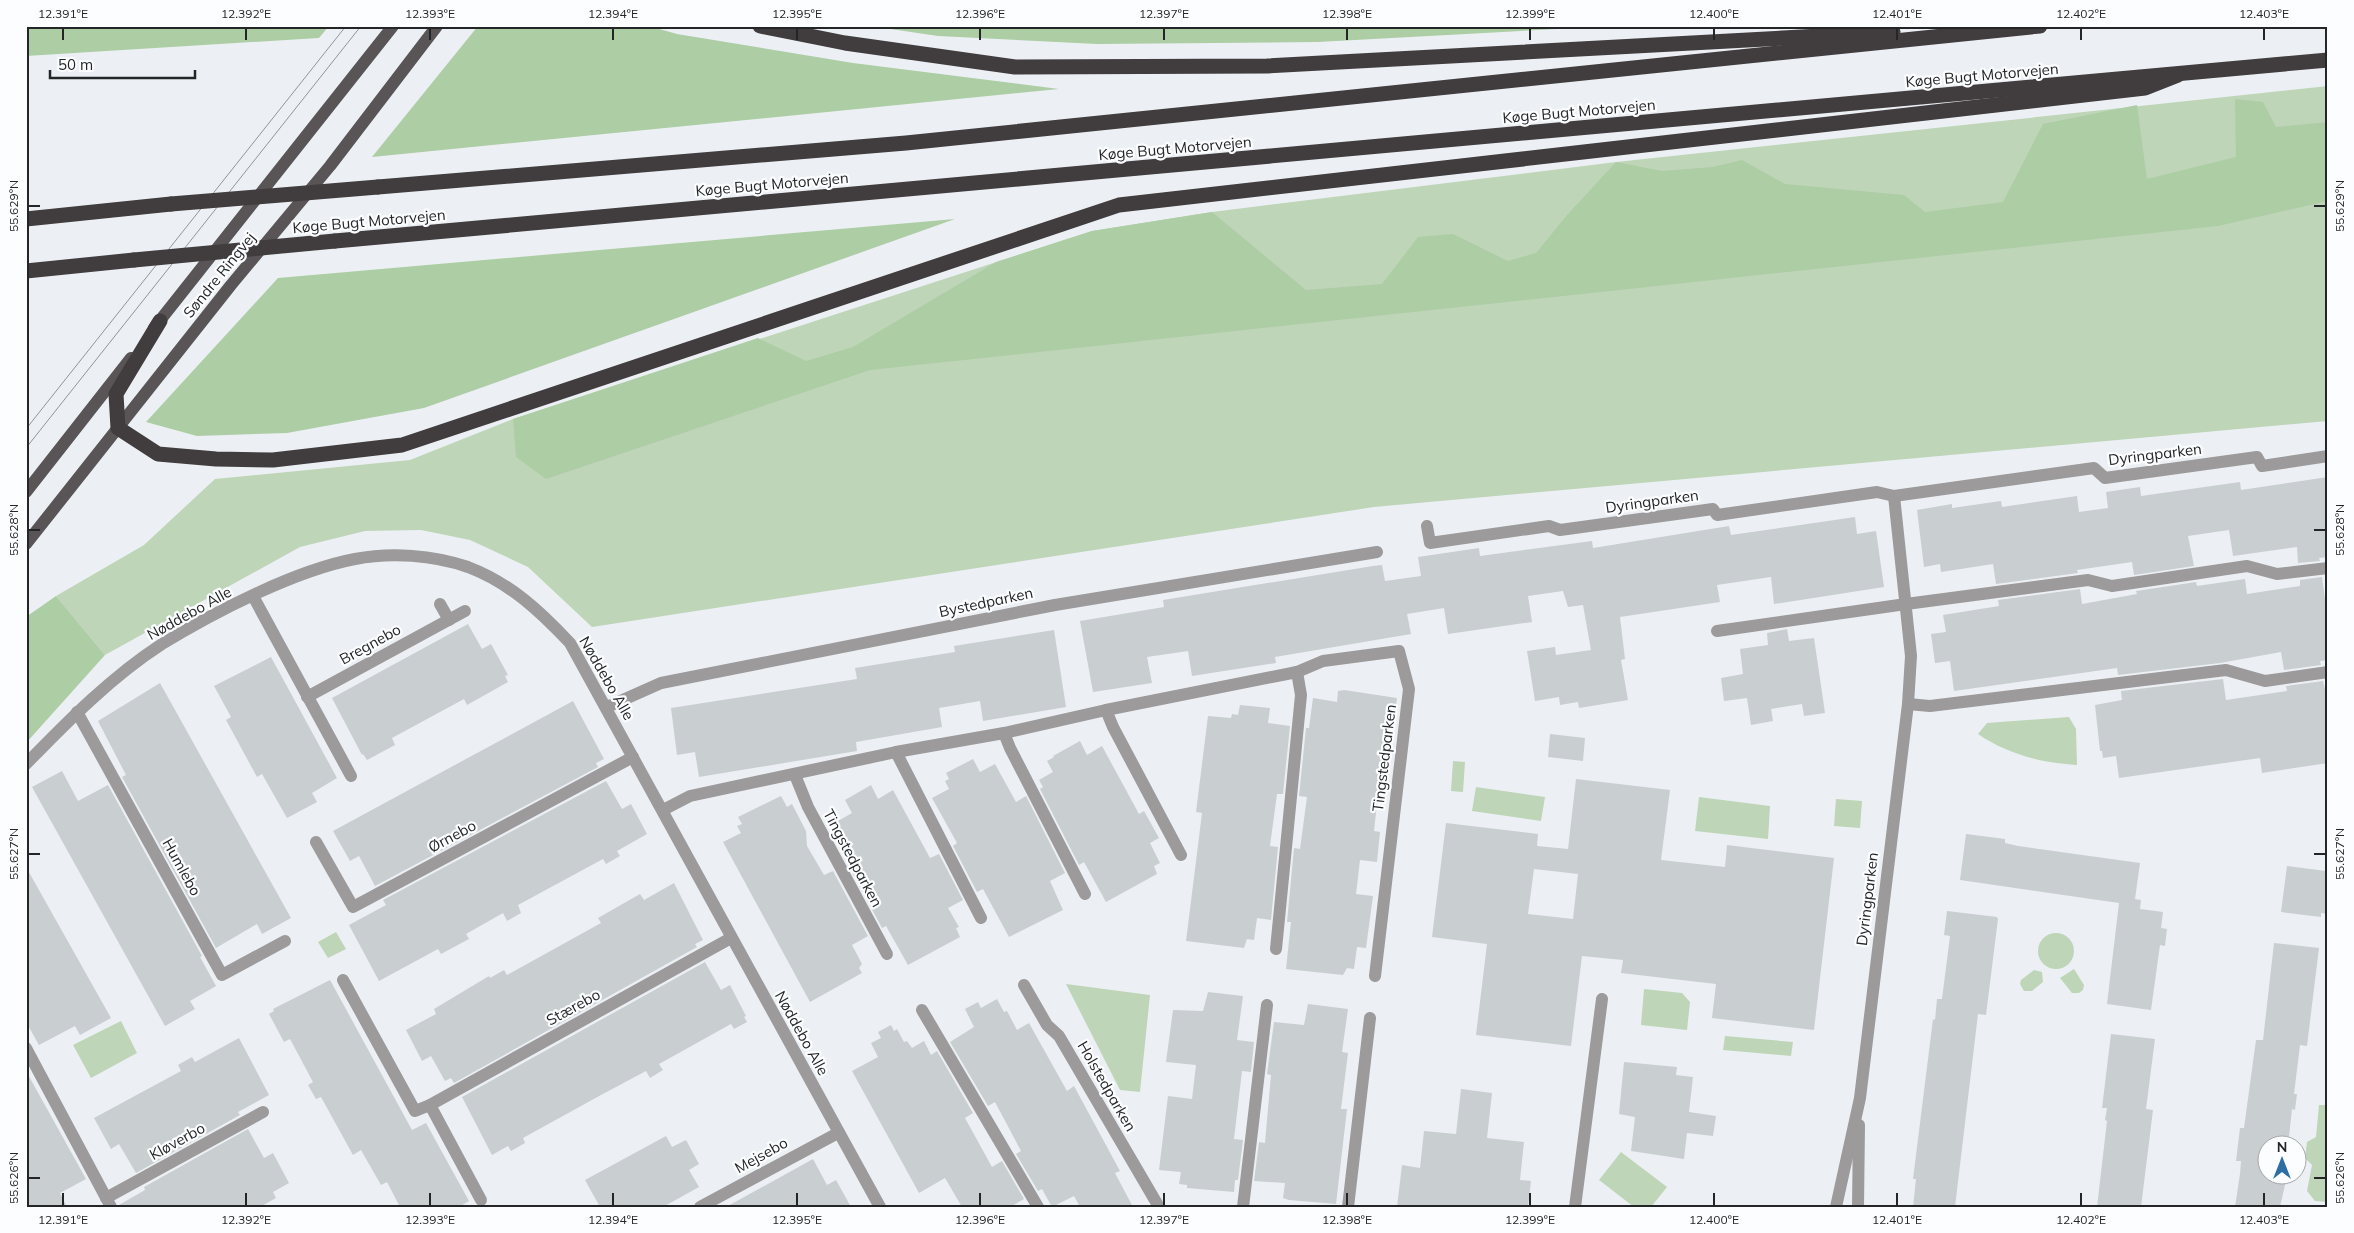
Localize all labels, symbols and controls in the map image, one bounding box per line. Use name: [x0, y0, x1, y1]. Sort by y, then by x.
text: 12.391°E: [38, 6, 88, 21]
text: 12.392°E: [221, 6, 271, 21]
text: 12.393°E: [405, 6, 455, 21]
text: 12.394°E: [588, 6, 638, 21]
text: 12.395°E: [772, 6, 822, 21]
text: 12.396°E: [955, 6, 1005, 21]
text: 12.397°E: [1139, 6, 1189, 21]
text: 12.398°E: [1322, 6, 1372, 21]
text: 12.399°E: [1505, 6, 1555, 21]
text: 12.400°E: [1689, 6, 1739, 21]
text: 12.401°E: [1872, 6, 1922, 21]
text: 12.402°E: [2056, 6, 2106, 21]
text: 12.403°E: [2239, 6, 2289, 21]
scale bar: [50, 48, 195, 80]
text: 50 m: [58, 55, 93, 74]
street label: Køge Bugt Motorvejen: [1905, 59, 2059, 91]
street label: Køge Bugt Motorvejen: [1502, 95, 1656, 127]
street label: Køge Bugt Motorvejen: [1098, 132, 1252, 164]
street label: Køge Bugt Motorvejen: [695, 168, 849, 200]
text: 55.629°N: [6, 180, 21, 232]
text: 55.629°N: [2332, 180, 2347, 232]
street label: Køge Bugt Motorvejen: [292, 205, 446, 237]
street label: Søndre Ringvej: [179, 228, 259, 322]
street label: Dyringparken: [2107, 439, 2203, 469]
street label: Dyringparken: [1604, 485, 1700, 517]
text: 55.628°N: [6, 504, 21, 556]
text: 55.628°N: [2332, 504, 2347, 556]
street label: Nøddebo Alle: [143, 582, 235, 644]
street label: Bystedparken: [937, 583, 1035, 621]
street label: Bregnebo: [336, 619, 404, 669]
street label: Nøddebo Alle: [575, 633, 639, 723]
street label: Tingstedparken: [1368, 703, 1400, 813]
street label: Tingstedparken: [819, 806, 887, 910]
street label: Ørnebo: [425, 816, 479, 856]
text: 55.627°N: [6, 828, 21, 880]
text: 55.627°N: [2332, 828, 2347, 880]
street label: Humlebo: [159, 835, 205, 899]
street label: Dyringparken: [1852, 851, 1882, 947]
street label: Stærebo: [543, 984, 603, 1030]
street label: Nøddebo Alle: [771, 987, 833, 1079]
street label: Holstedparken: [1073, 1037, 1141, 1135]
street label: Kløverbo: [146, 1118, 208, 1164]
street label: Mejsebo: [731, 1133, 791, 1177]
north arrow: [2256, 1136, 2306, 1186]
text: N: [2277, 1138, 2287, 1156]
text: 55.626°N: [6, 1152, 21, 1204]
text: 55.626°N: [2332, 1152, 2347, 1204]
text: 12.391°E: [38, 1212, 88, 1227]
text: 12.392°E: [221, 1212, 271, 1227]
text: 12.393°E: [405, 1212, 455, 1227]
text: 12.394°E: [588, 1212, 638, 1227]
text: 12.395°E: [772, 1212, 822, 1227]
text: 12.396°E: [955, 1212, 1005, 1227]
text: 12.397°E: [1139, 1212, 1189, 1227]
text: 12.398°E: [1322, 1212, 1372, 1227]
text: 12.399°E: [1505, 1212, 1555, 1227]
text: 12.400°E: [1689, 1212, 1739, 1227]
text: 12.401°E: [1872, 1212, 1922, 1227]
text: 12.402°E: [2056, 1212, 2106, 1227]
text: 12.403°E: [2239, 1212, 2289, 1227]

